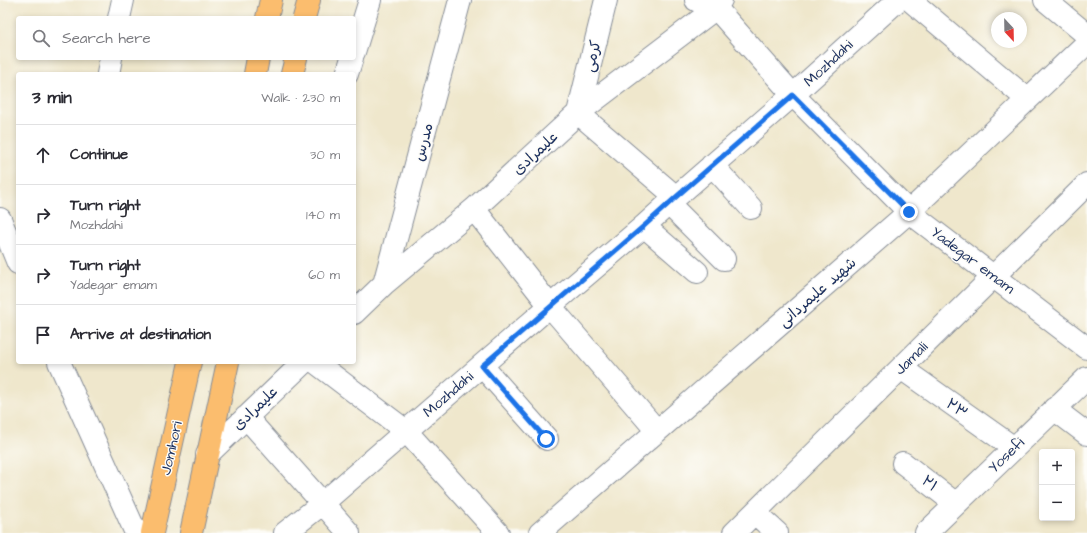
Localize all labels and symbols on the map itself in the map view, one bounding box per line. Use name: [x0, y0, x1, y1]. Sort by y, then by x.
north arrow: [991, 12, 1027, 48]
street label: Mozhdahi: [799, 34, 858, 92]
street label: کرمی: [578, 38, 607, 74]
street label: مدرس: [408, 121, 439, 164]
street label: علیمرادی: [508, 127, 563, 180]
route end: [900, 203, 918, 221]
street label: Yadegar emam: [926, 222, 1019, 300]
street label: شهید علیمردانی: [774, 253, 861, 332]
street label: Jamali: [890, 336, 933, 380]
street label: Mozhdahi: [419, 366, 479, 422]
street label: علیمرادی: [228, 382, 283, 435]
street label: ۲۳: [942, 393, 972, 423]
street label: Jomhori: [155, 419, 188, 477]
route start: [537, 430, 555, 448]
street label: Yosefi: [983, 432, 1030, 478]
street label: ۲۱: [917, 470, 942, 496]

